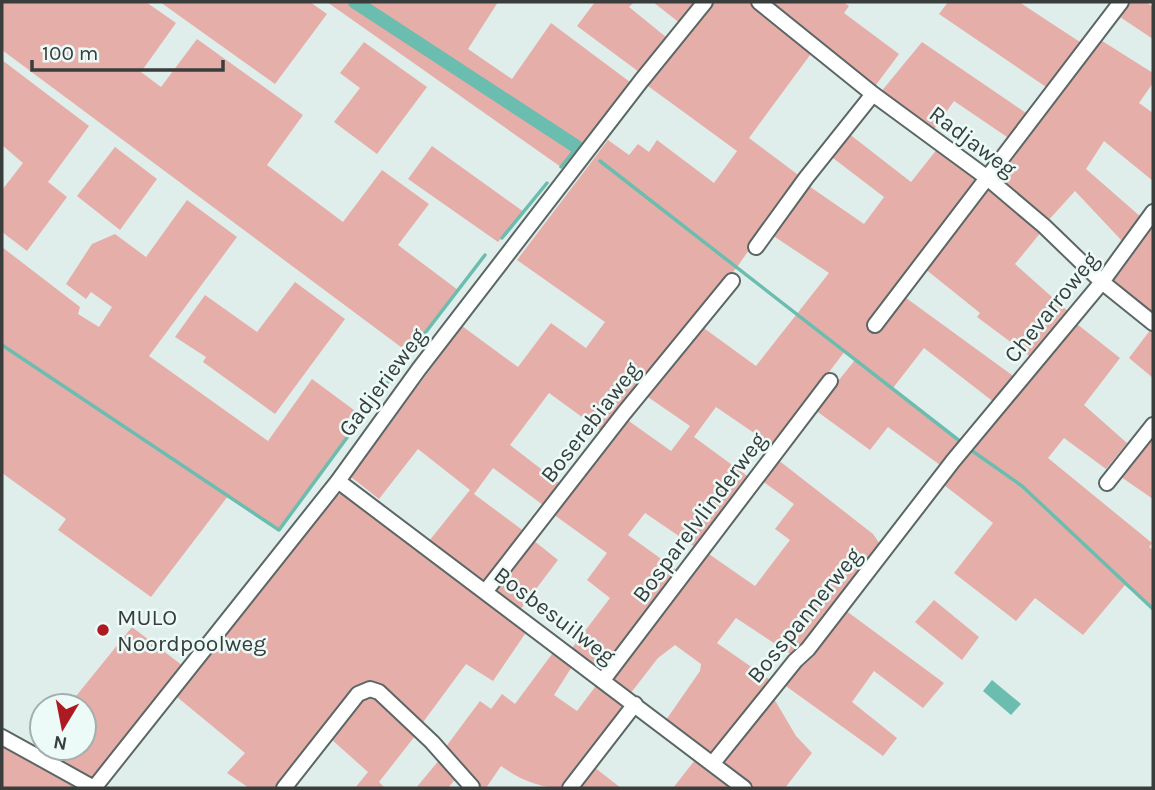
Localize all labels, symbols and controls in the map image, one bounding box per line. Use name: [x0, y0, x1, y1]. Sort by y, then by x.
scale bar: [32, 28, 222, 72]
text: 100 m: [42, 41, 99, 65]
street label: Radjaweg: [924, 100, 1021, 183]
street label: Chevarroweg: [999, 246, 1104, 368]
street label: Gadjerieweg: [333, 323, 432, 442]
street label: Boserebiaweg: [535, 357, 646, 488]
street label: Bosparelvlinderweg: [627, 427, 772, 608]
street label: Bosspannerweg: [742, 542, 867, 689]
street label: Bosbesuilweg: [489, 561, 621, 670]
place label: MULO Noordpoolweg: [117, 604, 266, 657]
marker: MULO Noordpoolweg: [95, 622, 111, 638]
north arrow: [28, 692, 98, 762]
text: N: [52, 731, 69, 755]

